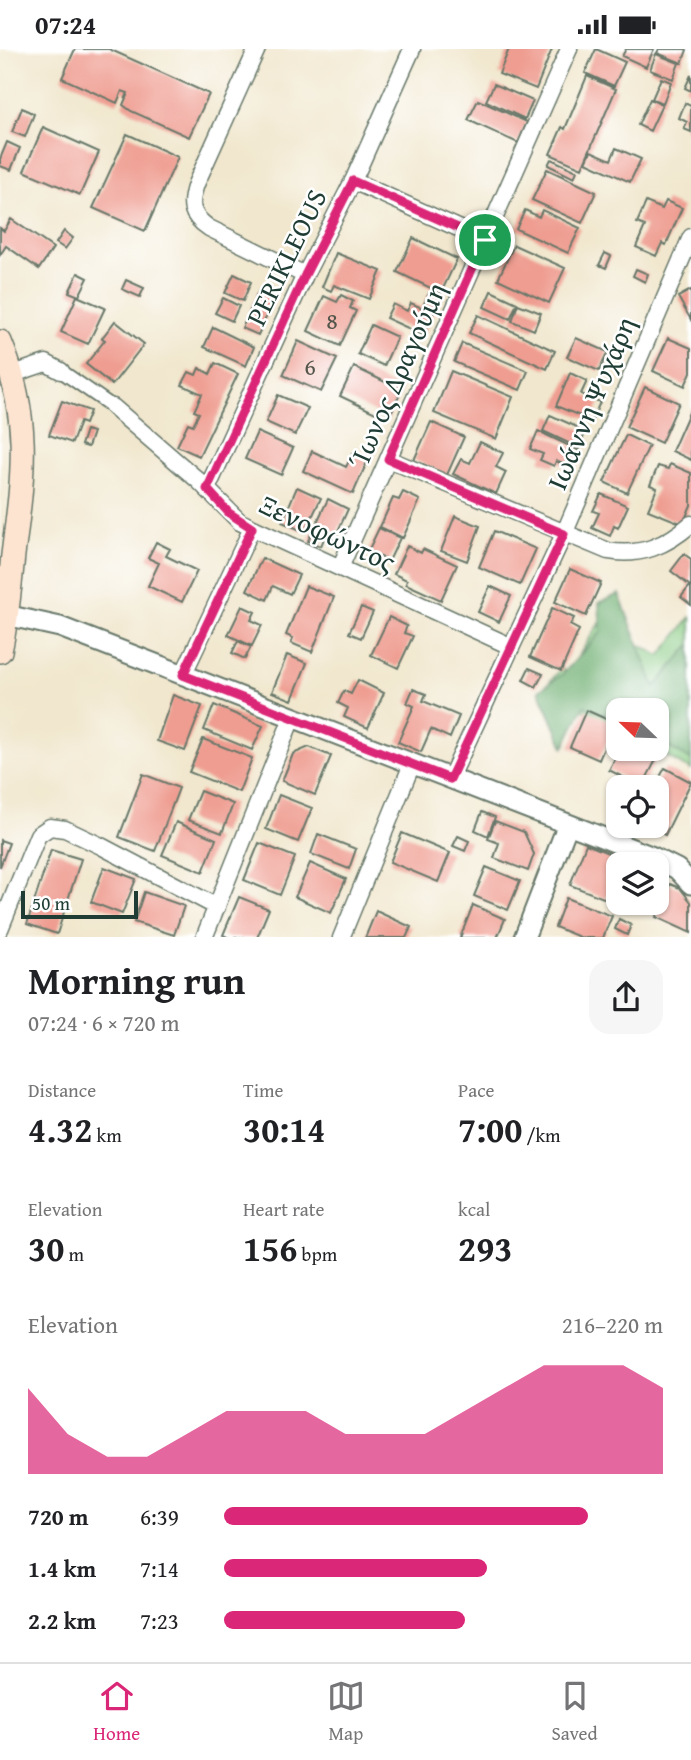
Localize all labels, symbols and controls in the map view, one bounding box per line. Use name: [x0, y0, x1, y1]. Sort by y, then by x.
text: 07:24: [35, 5, 96, 44]
street label: PERIKLEOUS: [235, 182, 336, 332]
pin: [455, 210, 515, 270]
icon: arrive: [466, 221, 504, 259]
street label: Ίωνος Δραγούμη: [337, 275, 456, 474]
house number: 8: [326, 303, 338, 338]
street label: Ιωάννη Ψυχάρη: [536, 310, 646, 496]
house number: 6: [304, 349, 316, 384]
street label: Ξενοφώντος: [254, 483, 403, 582]
north arrow: [606, 698, 668, 761]
map controls: [606, 698, 669, 915]
button: locate: [606, 775, 669, 838]
button: layers: [606, 852, 669, 915]
scale bar: [21, 888, 138, 920]
text: 50 m: [32, 889, 70, 917]
text: Morning run: [28, 952, 245, 1008]
button: share: [589, 960, 663, 1034]
text: 07:24 · 6 × 720 m: [28, 1006, 180, 1039]
text: Distance: [28, 1076, 96, 1104]
text: Time: [243, 1076, 283, 1104]
text: Pace: [458, 1076, 495, 1104]
text: 4.32: [28, 1104, 92, 1155]
text: 30:14: [243, 1104, 325, 1155]
text: 7:00: [458, 1104, 522, 1155]
text: km: [92, 1121, 122, 1149]
text: /km: [522, 1121, 561, 1149]
text: Elevation: [28, 1195, 102, 1223]
text: Heart rate: [243, 1195, 324, 1223]
text: kcal: [458, 1195, 490, 1223]
text: 30: [28, 1223, 64, 1274]
text: 156: [243, 1223, 297, 1274]
text: 293: [458, 1223, 512, 1274]
text: m: [64, 1240, 84, 1268]
text: bpm: [297, 1240, 337, 1268]
text: Elevation: [28, 1308, 118, 1341]
text: 216–220 m: [562, 1308, 663, 1341]
text: 720 m: [28, 1500, 89, 1533]
text: 6:39: [140, 1500, 179, 1533]
text: 1.4 km: [28, 1552, 96, 1585]
text: 7:14: [140, 1552, 179, 1585]
text: 2.2 km: [28, 1604, 96, 1637]
text: 7:23: [140, 1604, 179, 1637]
tab: Home: [93, 1677, 140, 1747]
tab: Map: [327, 1677, 365, 1747]
tab: Saved: [552, 1677, 598, 1747]

